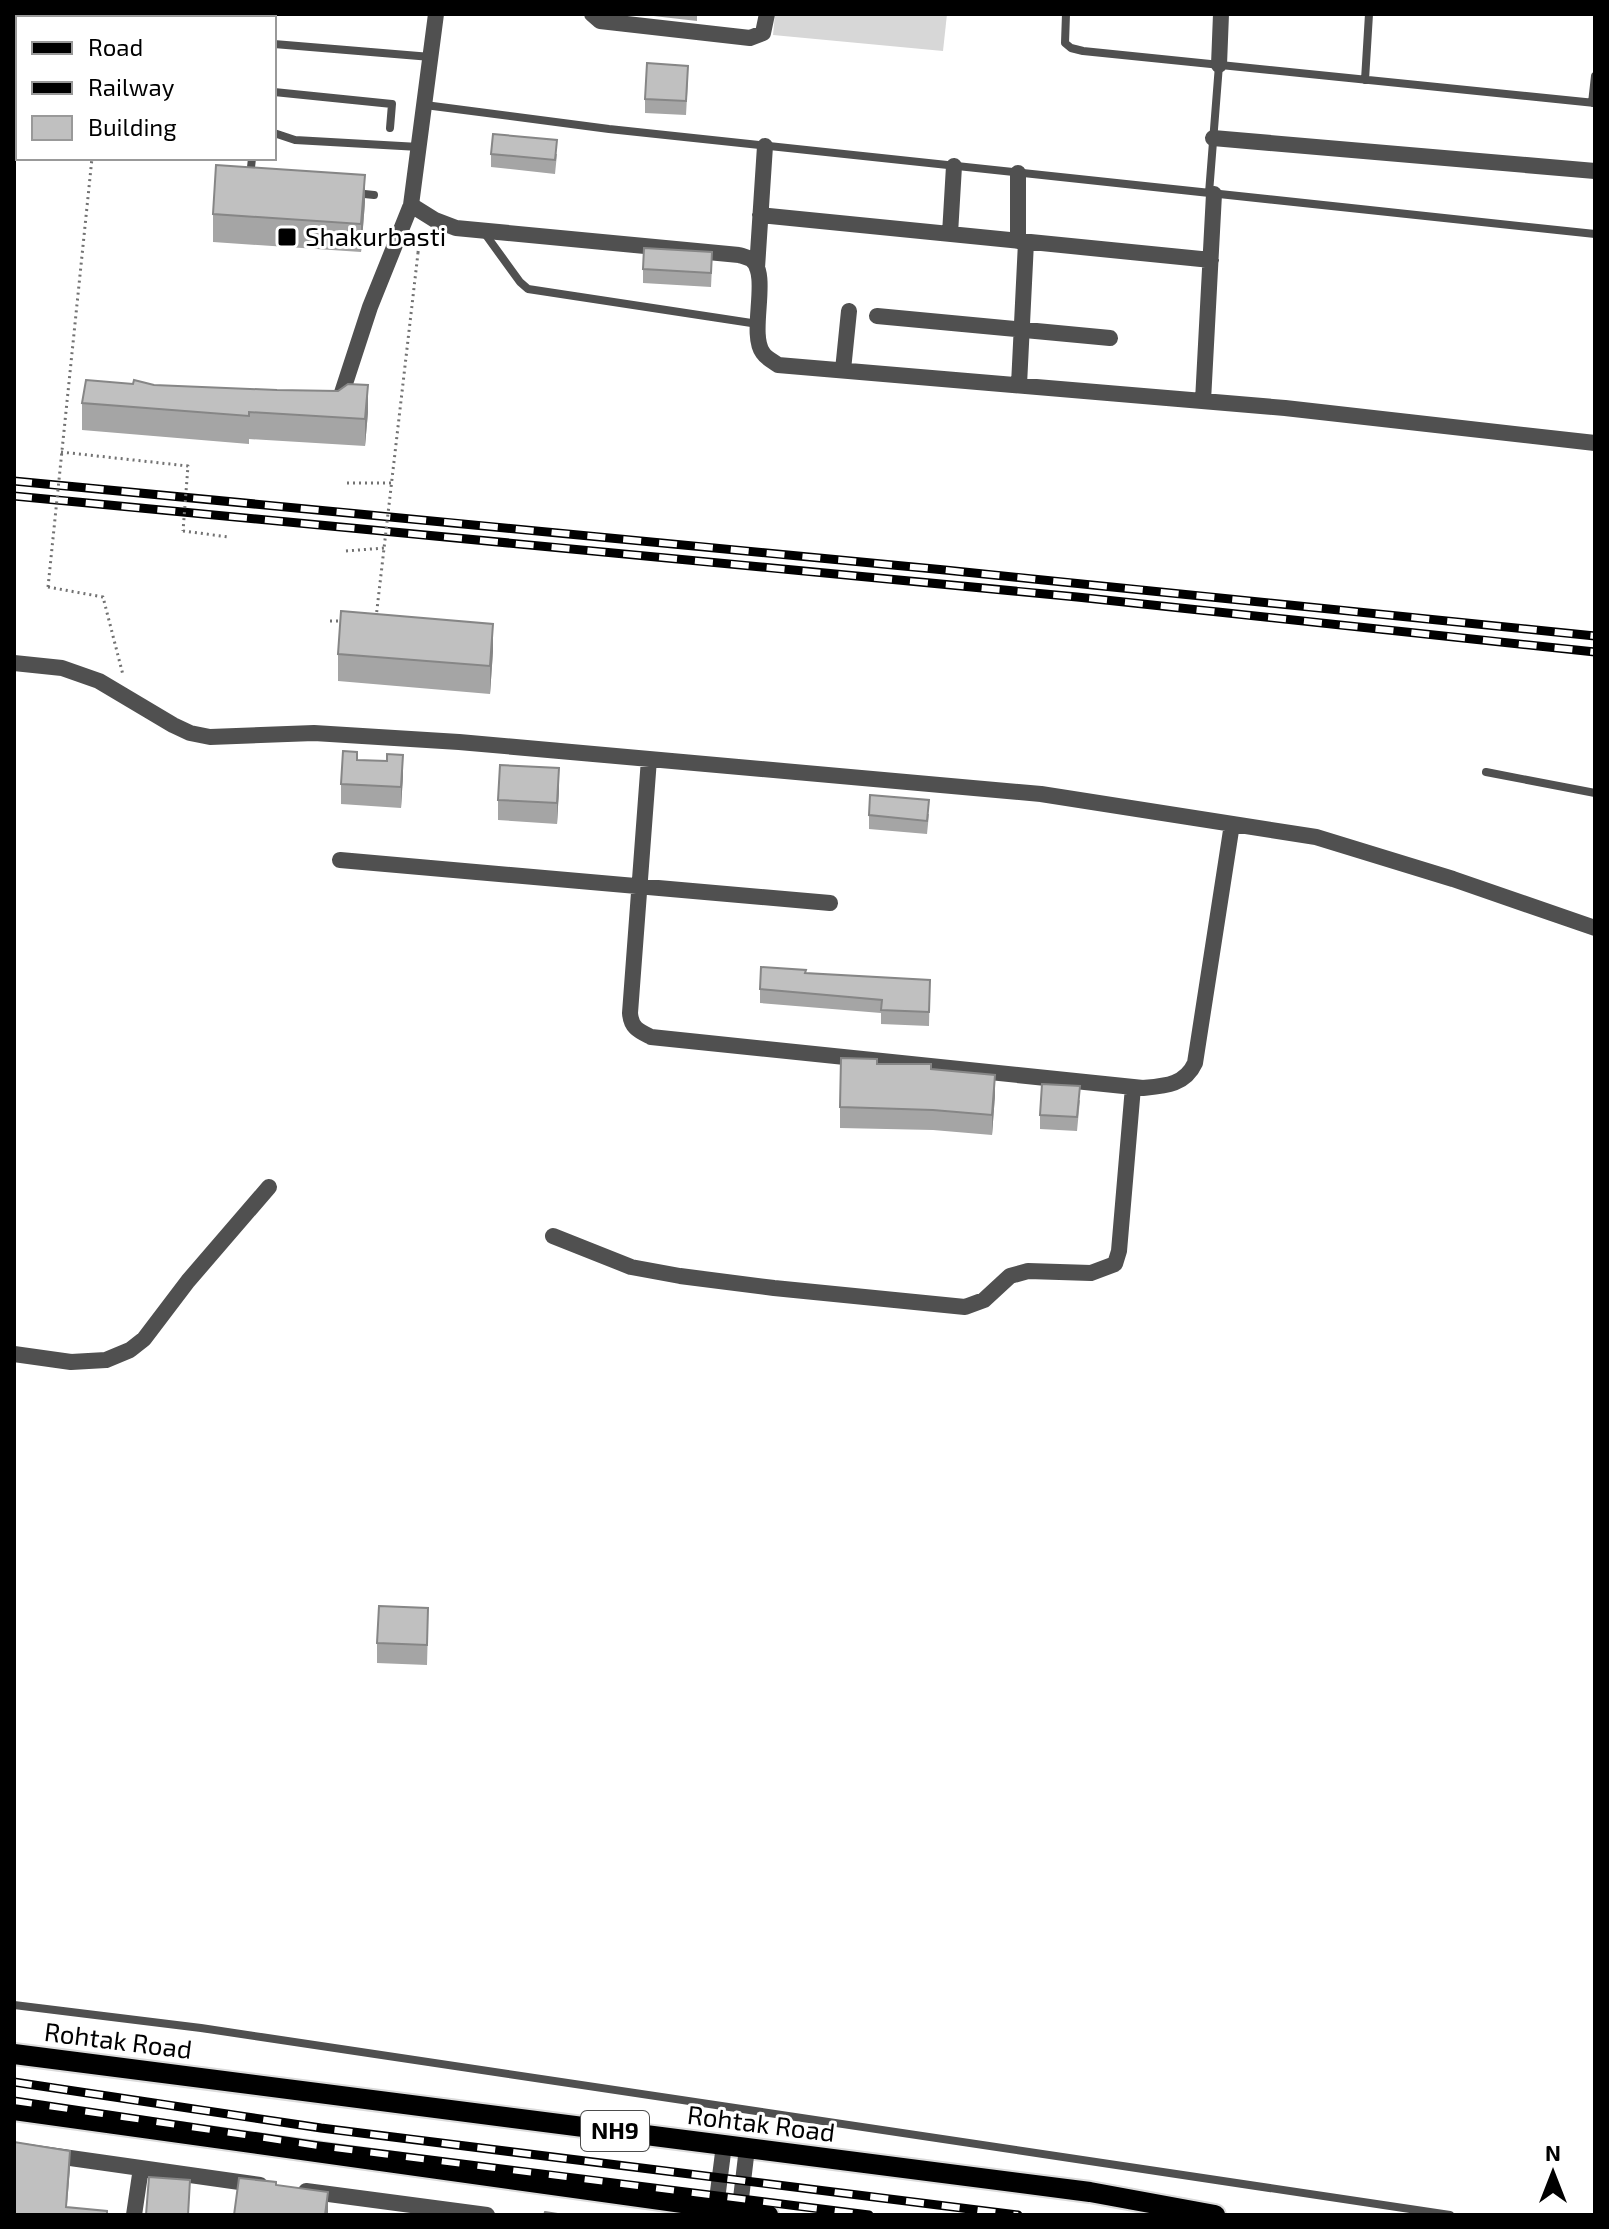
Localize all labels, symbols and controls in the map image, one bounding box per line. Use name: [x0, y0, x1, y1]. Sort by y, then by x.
legend: [16, 16, 276, 160]
text: Road: [88, 32, 143, 61]
text: Railway: [88, 72, 175, 101]
text: Building: [88, 112, 177, 141]
place label: Shakurbasti: [305, 220, 446, 251]
marker: Shakurbasti: [276, 226, 298, 248]
street label: Rohtak Road: [43, 2015, 194, 2064]
street label: Rohtak Road: [686, 2098, 837, 2147]
road number: NH9: [581, 2111, 649, 2151]
north arrow: [1513, 2133, 1593, 2213]
text: N: [1545, 2139, 1561, 2165]

